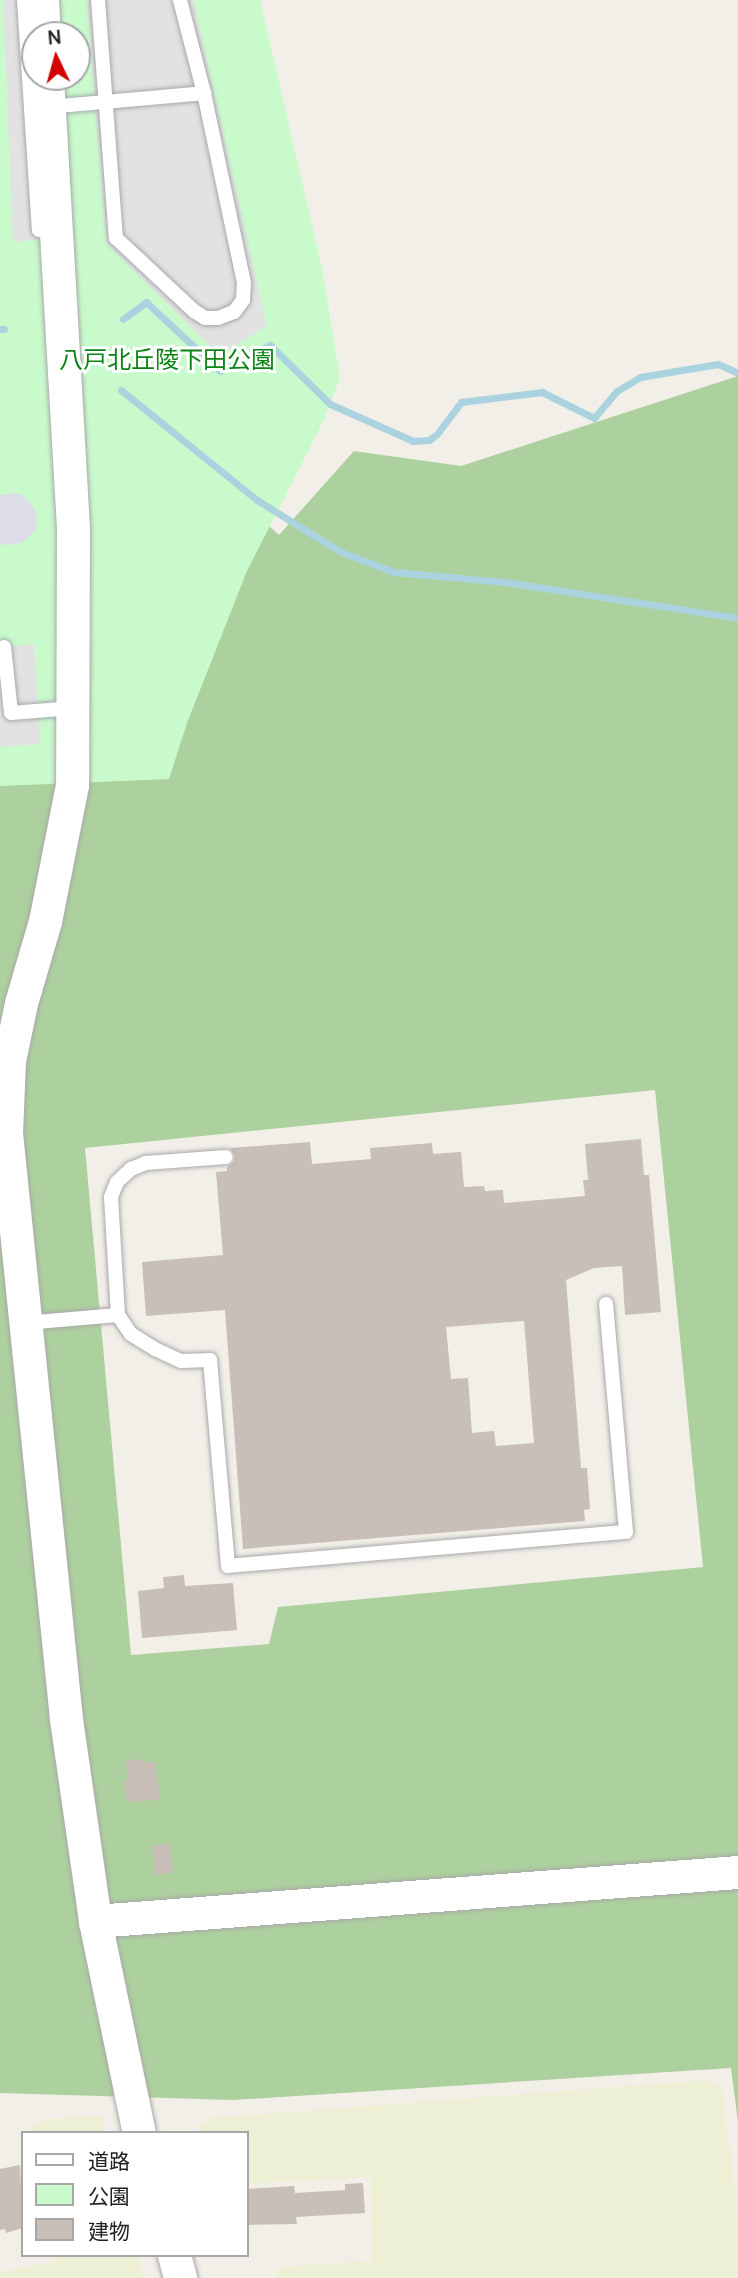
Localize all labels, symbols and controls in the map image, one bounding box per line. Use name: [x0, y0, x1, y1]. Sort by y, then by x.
north arrow: [21, 21, 91, 91]
text: N: [46, 24, 62, 51]
park label: 八戸北丘陵下田公園: [59, 345, 275, 373]
legend: [21, 2131, 248, 2257]
text: 道路: [88, 2147, 130, 2175]
text: 公園: [88, 2182, 130, 2210]
text: 建物: [88, 2217, 130, 2245]

